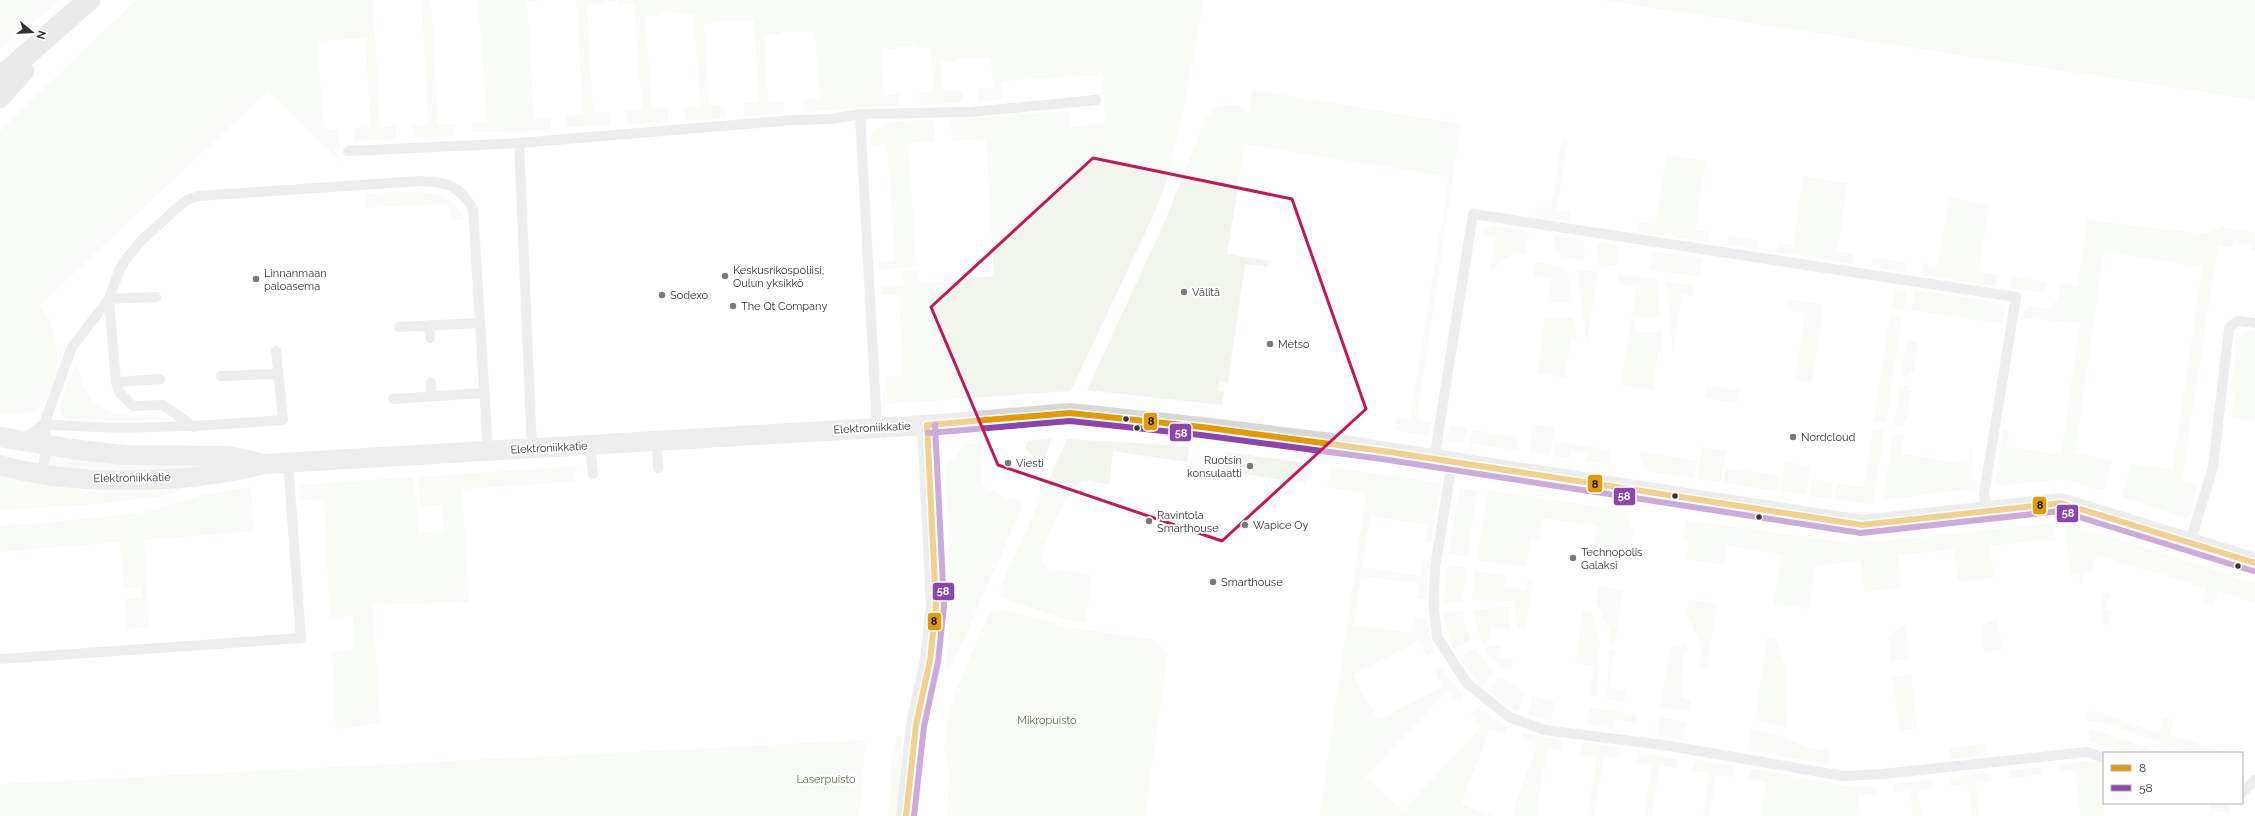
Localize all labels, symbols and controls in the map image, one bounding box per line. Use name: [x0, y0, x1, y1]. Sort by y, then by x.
north arrow: [12, 12, 52, 52]
text: N: [34, 29, 49, 41]
place label: Keskusrikospoliisi, Oulun yksikkö: [733, 264, 824, 290]
place label: Linnanmaan paloasema: [264, 267, 327, 293]
marker: Keskusrikospoliisi, Oulun yksikkö: [720, 271, 730, 281]
marker: Linnanmaan paloasema: [251, 274, 261, 284]
place label: Välitä: [1192, 286, 1220, 299]
marker: Välitä: [1179, 287, 1189, 297]
place label: Sodexo: [670, 289, 709, 302]
marker: Sodexo: [657, 290, 667, 300]
place label: The Qt Company: [741, 300, 827, 313]
marker: The Qt Company: [728, 301, 738, 311]
place label: Metso: [1278, 338, 1310, 351]
marker: Metso: [1265, 339, 1275, 349]
line badge: 8: [1143, 412, 1158, 431]
unlabelled marker: [1121, 414, 1131, 424]
text: 8: [1148, 415, 1155, 428]
street label: Elektroniikkatie: [833, 419, 911, 437]
unlabelled marker: [1132, 423, 1142, 433]
line badge: 58: [1169, 423, 1192, 442]
text: 58: [1175, 427, 1188, 440]
place label: Nordcloud: [1801, 431, 1856, 444]
marker: Nordcloud: [1788, 432, 1798, 442]
street label: Elektroniikkatie: [510, 439, 588, 457]
place label: Ruotsin konsulaatti: [1187, 454, 1242, 480]
place label: Viesti: [1016, 457, 1044, 470]
marker: Viesti: [1003, 458, 1013, 468]
marker: Ruotsin konsulaatti: [1245, 461, 1255, 471]
street label: Elektroniikkatie: [93, 471, 171, 485]
line badge: 8: [1587, 474, 1603, 493]
text: 8: [1592, 478, 1599, 491]
line badge: 58: [1613, 487, 1636, 506]
text: 58: [1618, 490, 1631, 503]
unlabelled marker: [1670, 491, 1680, 501]
line badge: 8: [2032, 496, 2047, 515]
text: 8: [2037, 499, 2044, 512]
line badge: 58: [2056, 504, 2079, 523]
text: 58: [2062, 507, 2075, 520]
place label: Ravintola Smarthouse: [1157, 509, 1219, 535]
unlabelled marker: [1754, 512, 1764, 522]
marker: Ravintola Smarthouse: [1144, 516, 1154, 526]
place label: Wapice Oy: [1253, 519, 1309, 532]
marker: Wapice Oy: [1240, 520, 1250, 530]
place label: Technopolis Galaksi: [1581, 546, 1642, 572]
marker: Technopolis Galaksi: [1568, 553, 1578, 563]
unlabelled marker: [2233, 561, 2243, 571]
place label: Smarthouse: [1221, 576, 1283, 589]
marker: Smarthouse: [1208, 577, 1218, 587]
line badge: 58: [932, 582, 955, 601]
text: 58: [937, 585, 950, 598]
line badge: 8: [927, 612, 942, 631]
text: 8: [931, 615, 938, 628]
park label: Mikropuisto: [1017, 714, 1077, 727]
legend: [2103, 752, 2243, 804]
text: 8: [2139, 761, 2146, 775]
park label: Laserpuisto: [796, 773, 856, 786]
text: 58: [2139, 781, 2153, 795]

